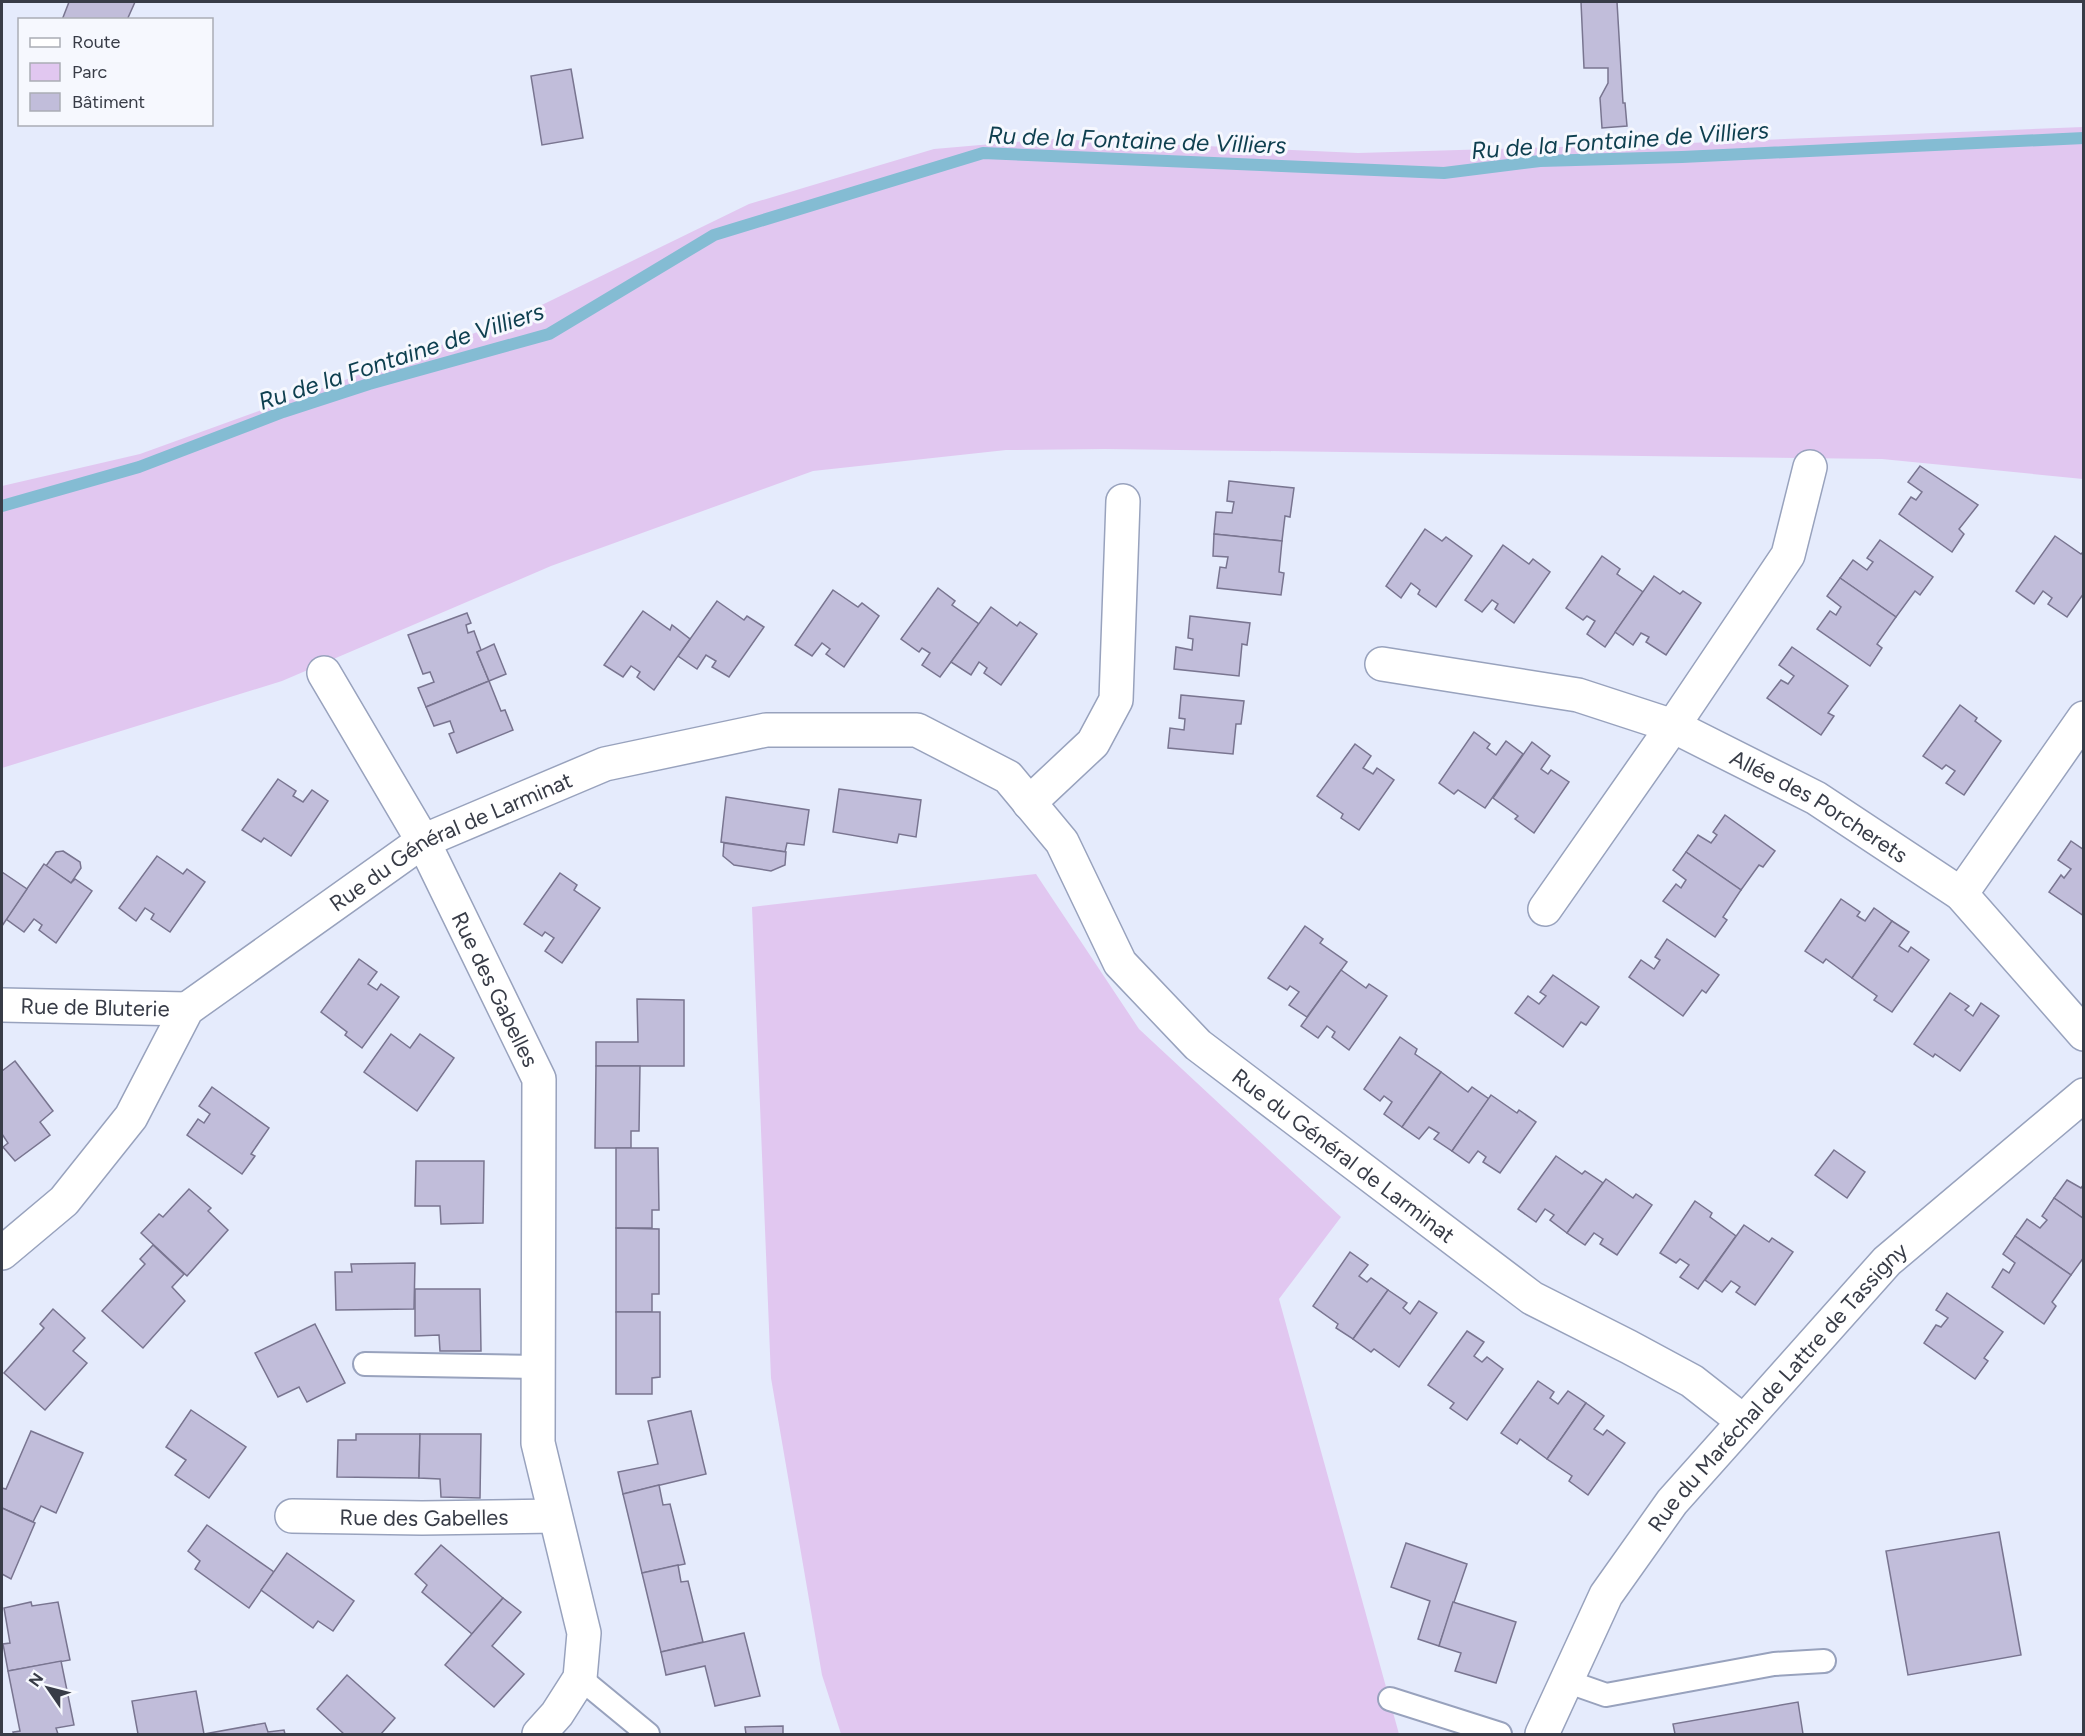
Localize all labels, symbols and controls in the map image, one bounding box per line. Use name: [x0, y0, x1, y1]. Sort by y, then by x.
legend: [18, 18, 213, 126]
text: Route: [72, 31, 121, 53]
text: Parc: [72, 61, 108, 83]
text: Bâtiment: [72, 91, 145, 113]
water label: Ru de la Fontaine de Villiers: [1470, 115, 1770, 165]
water label: Ru de la Fontaine de Villiers: [987, 120, 1287, 160]
water label: Ru de la Fontaine de Villiers: [255, 296, 547, 416]
street label: Allée des Porcherets: [1726, 744, 1913, 869]
street label: Rue du Général de Larminat: [324, 766, 576, 917]
street label: Rue des Gabelles: [446, 907, 544, 1071]
street label: Rue de Bluterie: [20, 992, 170, 1022]
street label: Rue du Général de Larminat: [1227, 1062, 1460, 1248]
street label: Rue du Maréchal de Lattre de Tassigny: [1642, 1236, 1913, 1537]
street label: Rue des Gabelles: [339, 1503, 509, 1532]
north arrow: [18, 1658, 78, 1718]
text: N: [25, 1669, 47, 1690]

